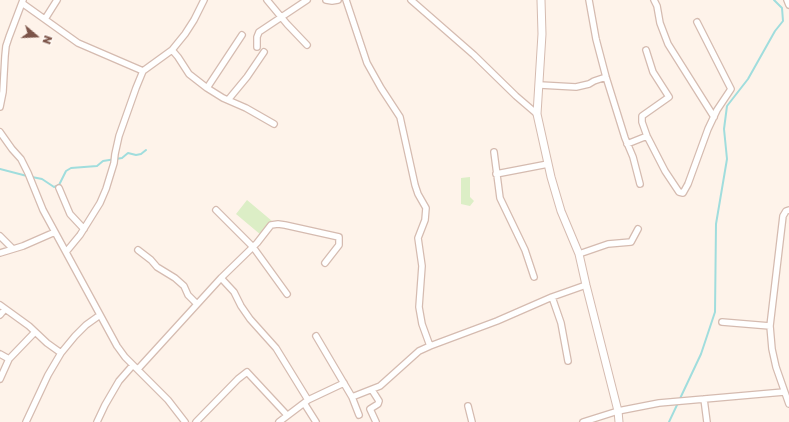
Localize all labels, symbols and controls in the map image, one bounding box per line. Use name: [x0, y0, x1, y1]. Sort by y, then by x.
north arrow: [16, 16, 56, 56]
text: N: [40, 34, 55, 46]

